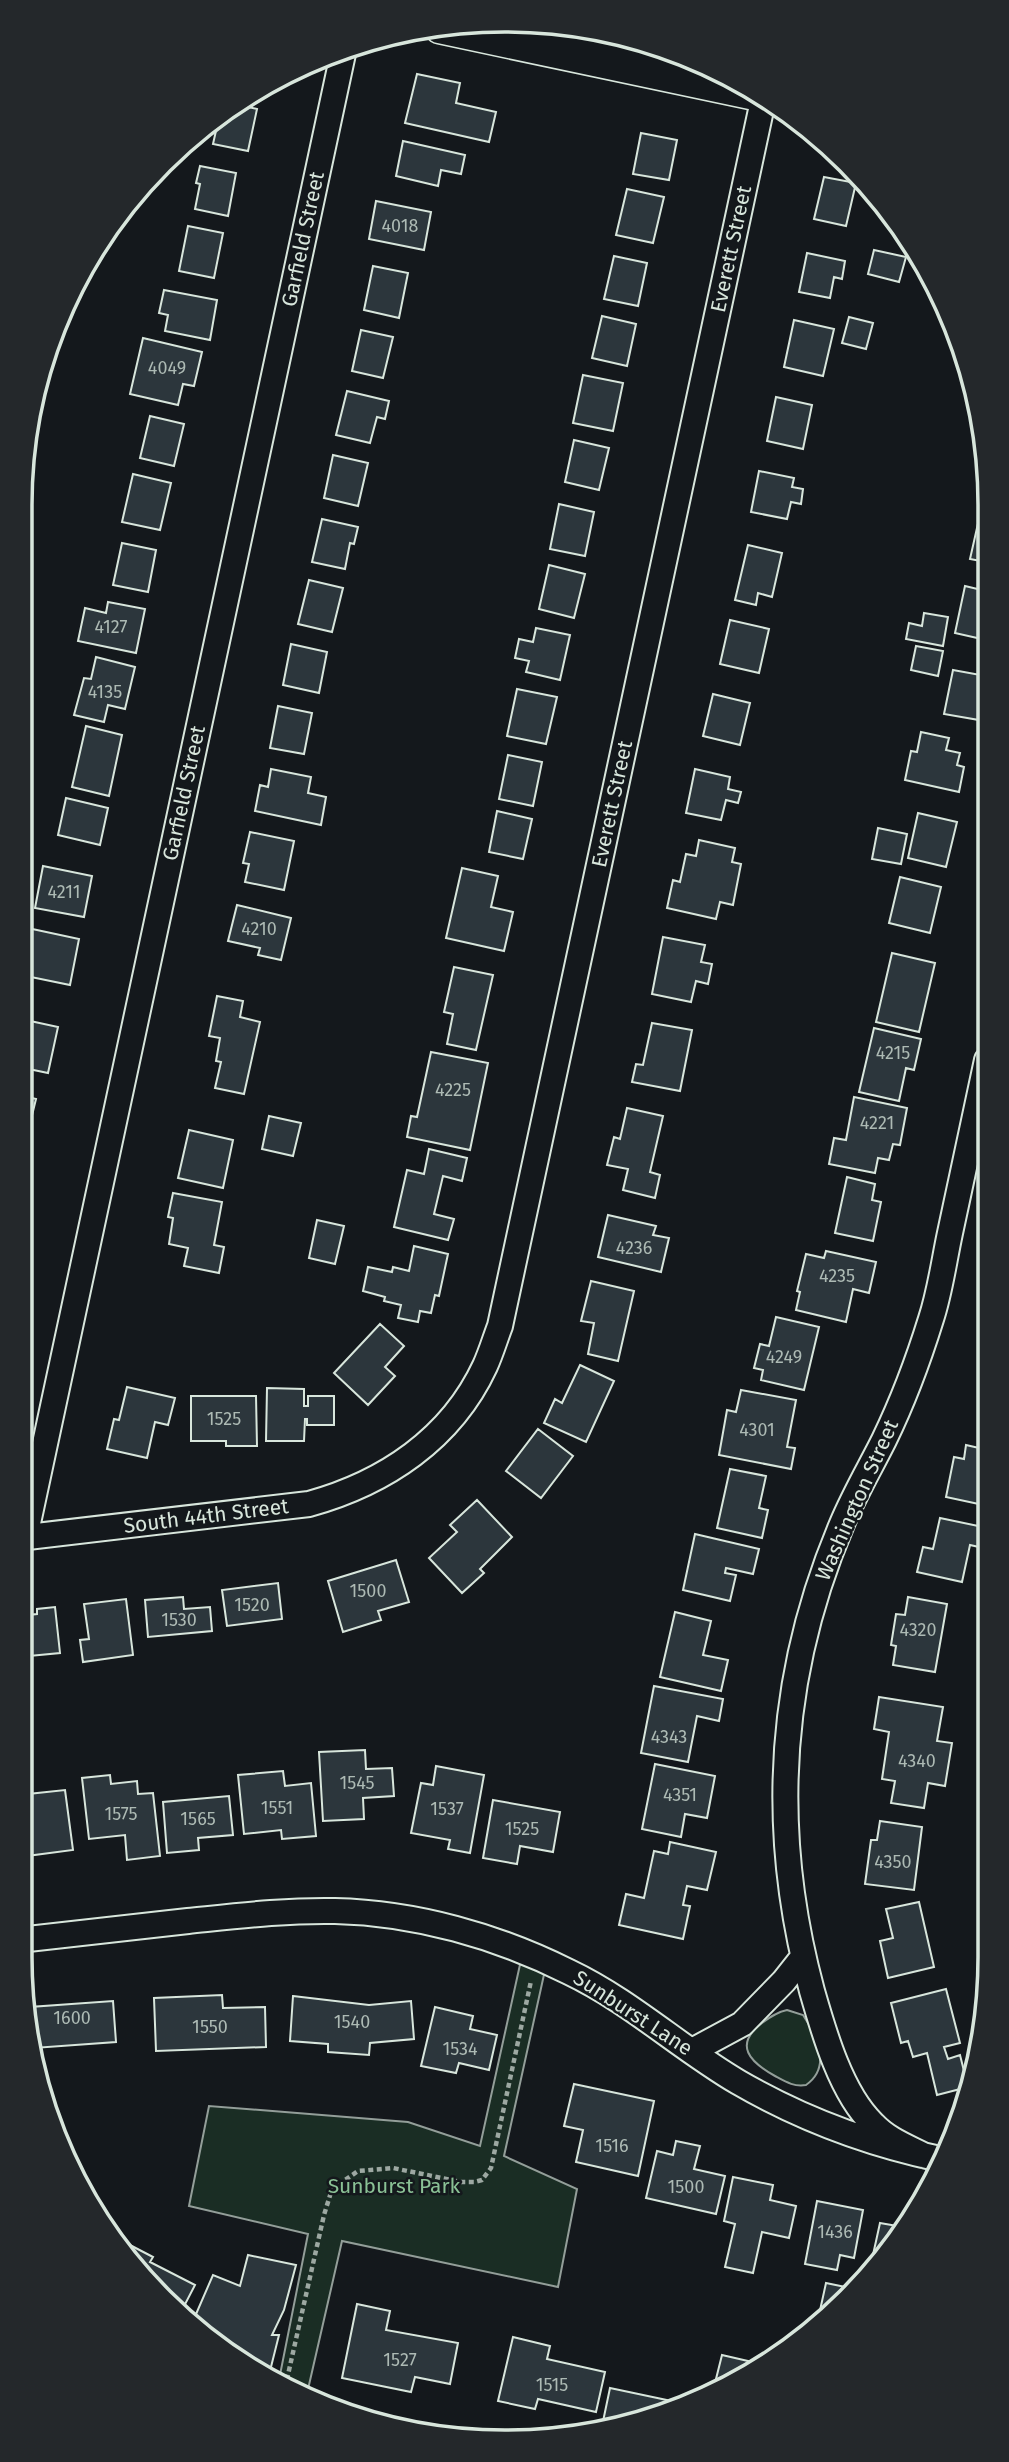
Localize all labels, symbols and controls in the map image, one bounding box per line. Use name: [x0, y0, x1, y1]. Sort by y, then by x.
street label: Garfield Street: [276, 169, 330, 309]
street label: Everett Street: [705, 183, 757, 315]
house number: 4018: [382, 215, 419, 237]
house number: 4049: [148, 357, 186, 379]
house number: 4127: [94, 616, 128, 638]
house number: 4135: [88, 681, 122, 703]
street label: Garfield Street: [157, 723, 211, 863]
street label: Everett Street: [586, 738, 638, 870]
house number: 4211: [47, 881, 81, 903]
house number: 4210: [241, 918, 277, 940]
house number: 4215: [876, 1042, 910, 1064]
house number: 4225: [435, 1079, 471, 1101]
house number: 4221: [860, 1112, 894, 1134]
house number: 4236: [616, 1237, 652, 1259]
house number: 4235: [819, 1265, 855, 1287]
house number: 4249: [766, 1346, 802, 1368]
house number: 1525: [207, 1408, 241, 1430]
street label: Washington Street: [810, 1415, 904, 1585]
house number: 4301: [739, 1419, 775, 1441]
street label: South 44th Street: [122, 1493, 290, 1539]
house number: 1500: [350, 1580, 386, 1602]
house number: 1520: [234, 1594, 270, 1616]
house number: 1530: [161, 1609, 197, 1631]
house number: 4320: [899, 1619, 937, 1641]
house number: 4343: [651, 1726, 687, 1748]
house number: 4340: [898, 1750, 936, 1772]
house number: 1545: [339, 1772, 375, 1794]
house number: 4351: [663, 1784, 697, 1806]
house number: 1551: [261, 1797, 293, 1819]
house number: 1537: [430, 1798, 464, 1820]
house number: 1575: [104, 1803, 138, 1825]
house number: 1565: [180, 1808, 216, 1830]
house number: 1525: [505, 1818, 539, 1840]
house number: 4350: [874, 1851, 912, 1873]
street label: Sunburst Lane: [569, 1965, 697, 2061]
house number: 1600: [53, 2007, 91, 2029]
house number: 1540: [334, 2011, 370, 2033]
house number: 1550: [192, 2016, 228, 2038]
house number: 1534: [442, 2038, 478, 2060]
house number: 1516: [595, 2135, 629, 2157]
park label: Sunburst Park: [328, 2173, 461, 2199]
house number: 1500: [668, 2176, 704, 2198]
house number: 1436: [817, 2221, 853, 2243]
house number: 1527: [383, 2349, 417, 2371]
house number: 1515: [536, 2374, 568, 2396]

